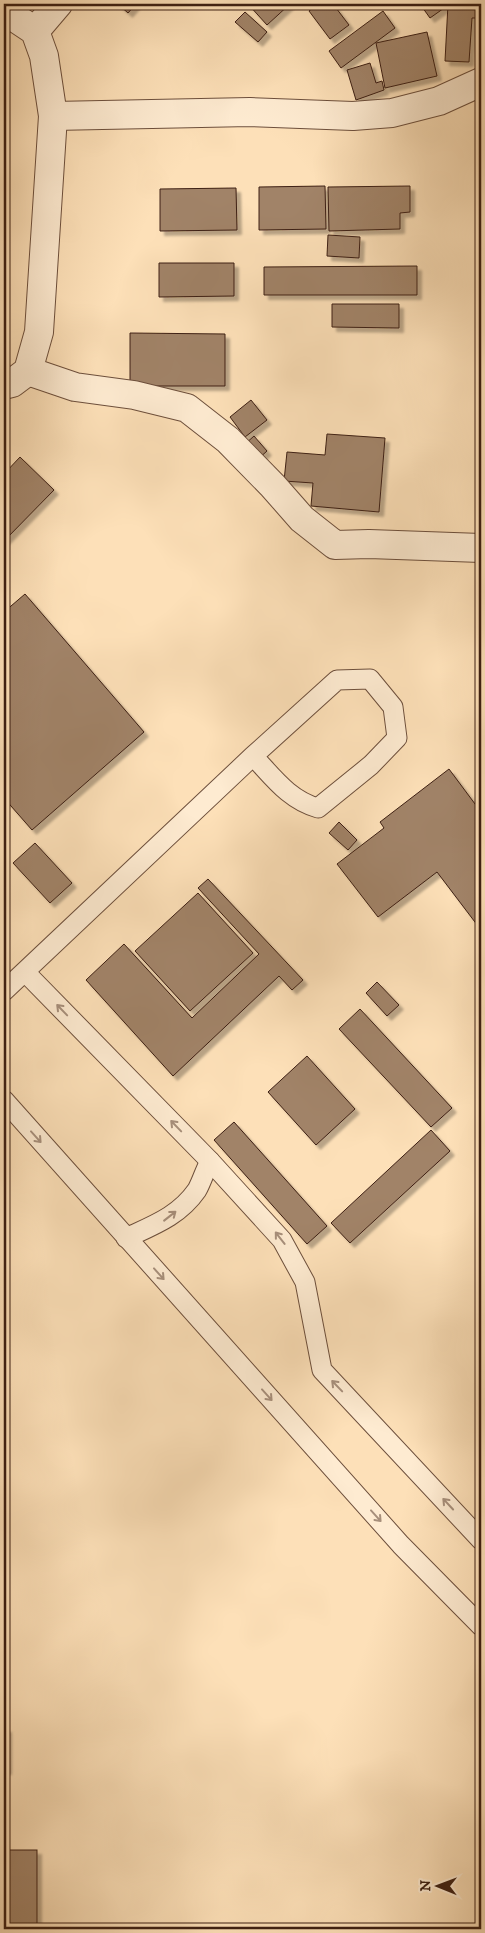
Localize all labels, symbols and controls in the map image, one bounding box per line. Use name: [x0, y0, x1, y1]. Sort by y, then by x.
one-way arrow: [56, 1003, 68, 1016]
one-way arrow: [169, 1120, 182, 1132]
one-way arrow: [30, 1130, 42, 1143]
one-way arrow: [163, 1211, 176, 1222]
one-way arrow: [274, 1232, 285, 1245]
one-way arrow: [153, 1268, 165, 1281]
one-way arrow: [331, 1380, 343, 1392]
one-way arrow: [261, 1389, 273, 1402]
one-way arrow: [442, 1498, 454, 1511]
one-way arrow: [370, 1510, 382, 1523]
north arrow: [412, 1860, 462, 1910]
text: N: [417, 1879, 435, 1892]

